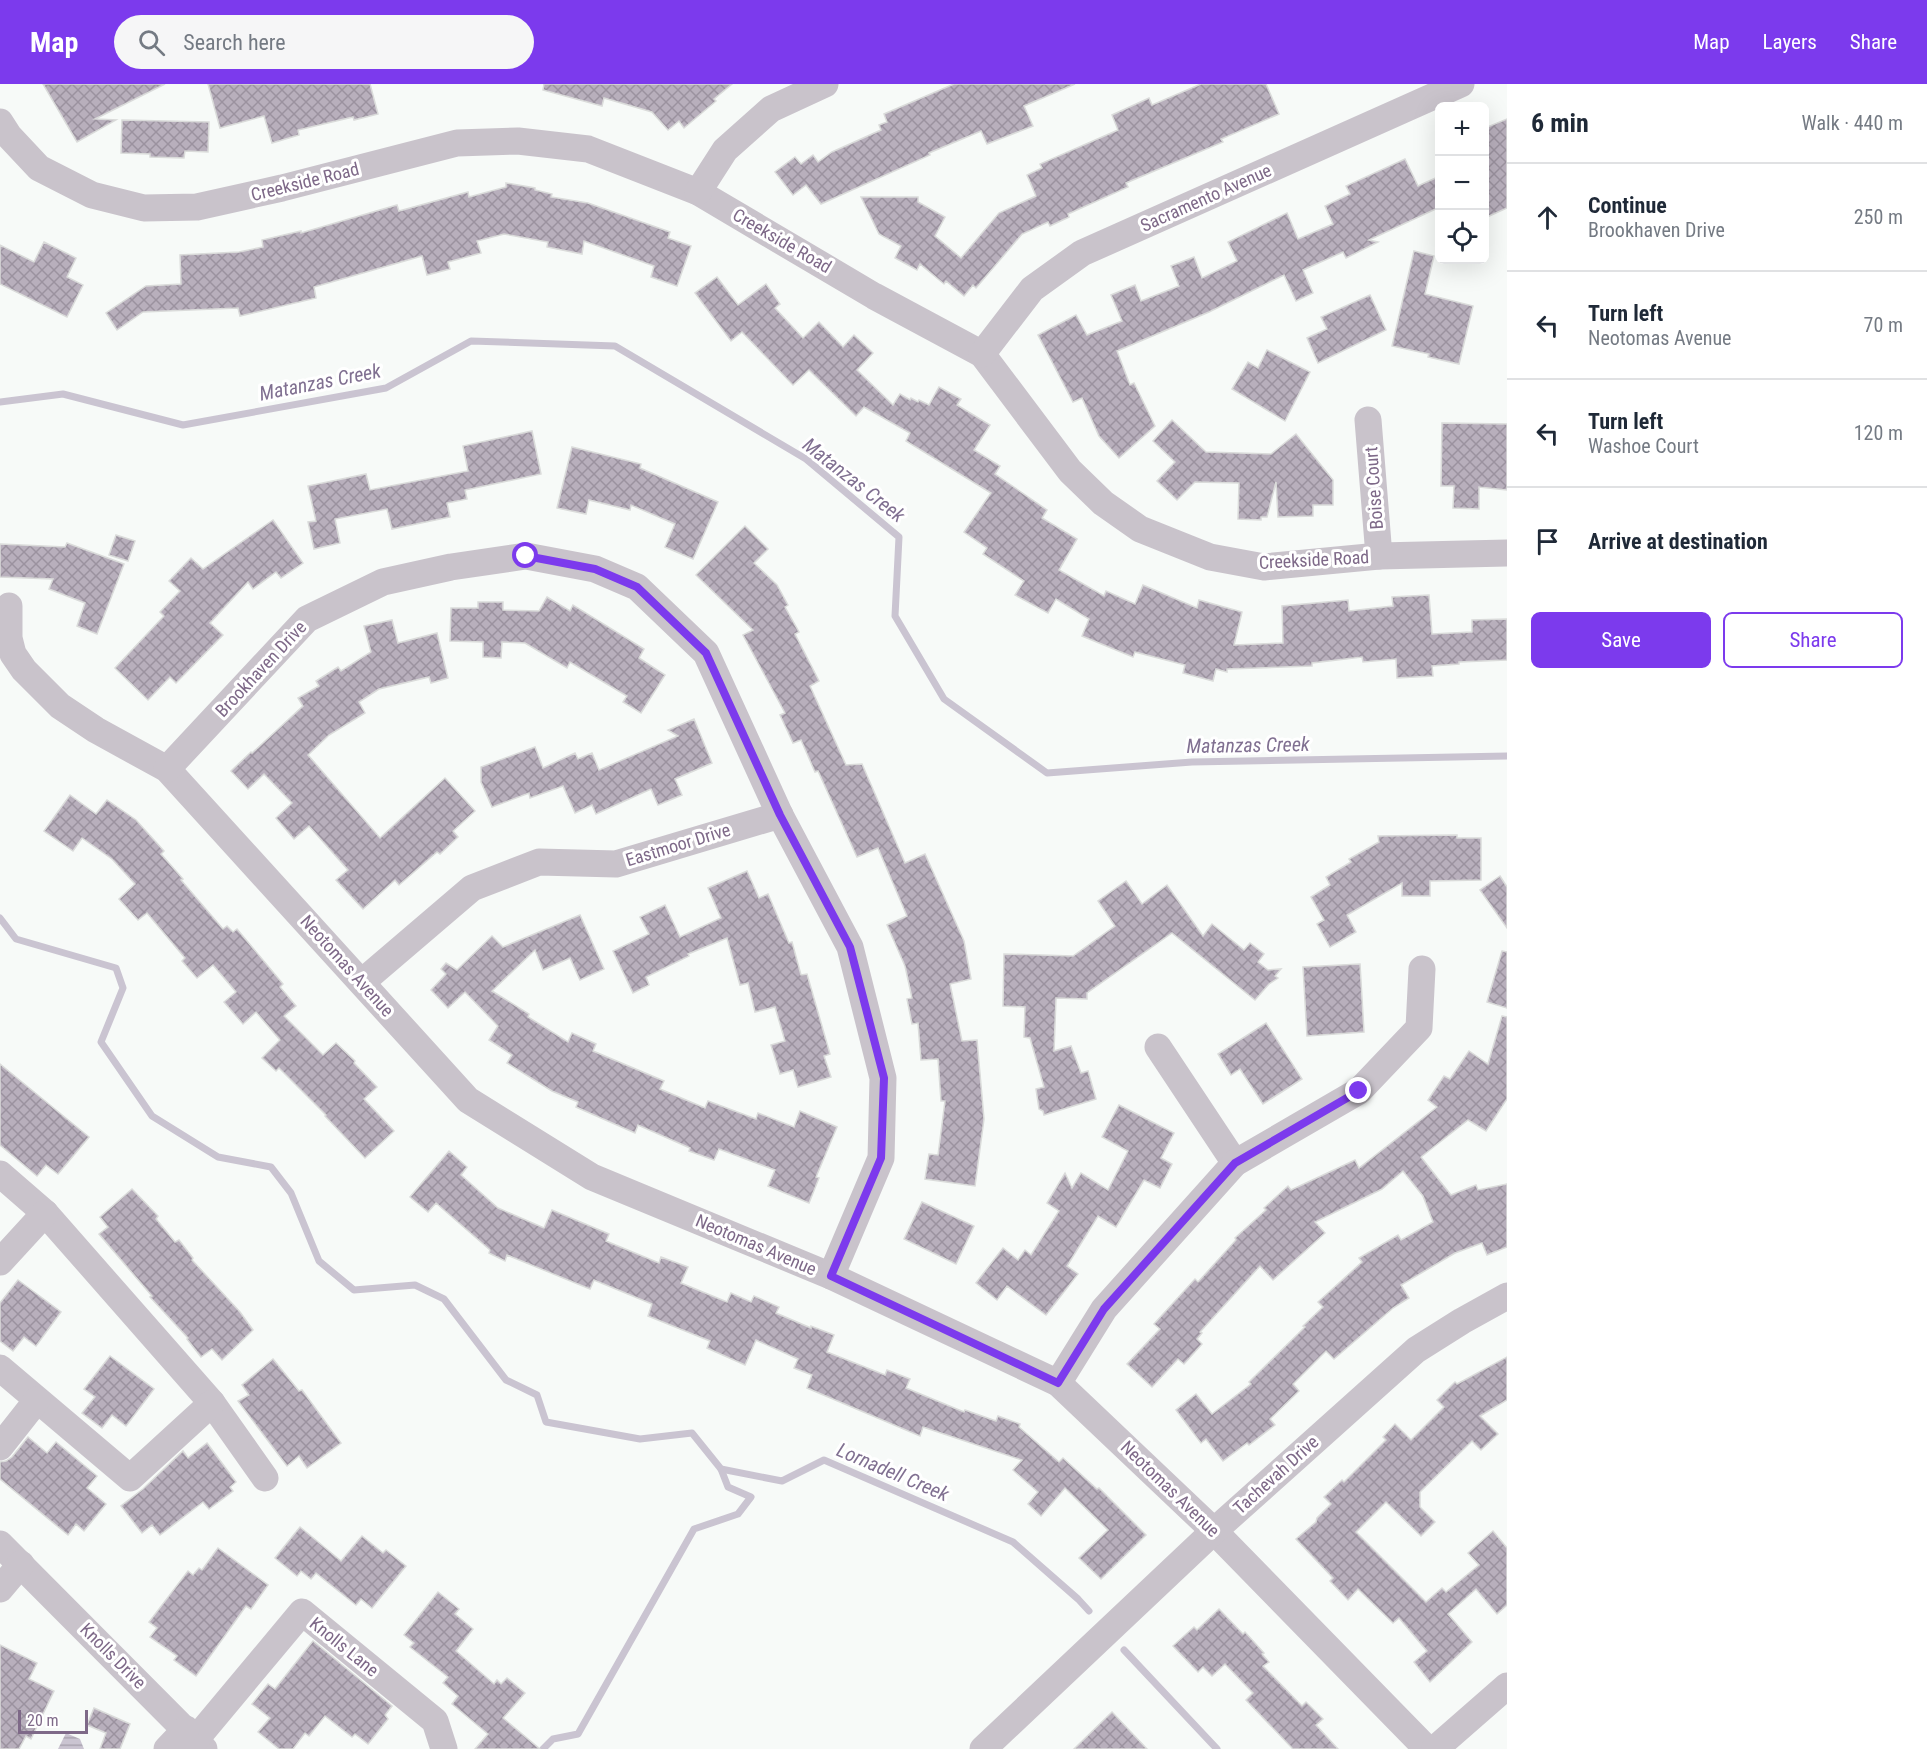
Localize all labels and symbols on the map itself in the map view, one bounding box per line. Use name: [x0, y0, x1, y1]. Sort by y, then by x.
street label: Creekside Road: [249, 158, 361, 205]
street label: Sacramento Avenue: [1137, 159, 1274, 236]
street label: Creekside Road: [729, 204, 835, 277]
water label: Matanzas Creek: [257, 358, 384, 406]
water label: Matanzas Creek: [798, 433, 911, 528]
street label: Boise Court: [1360, 446, 1387, 530]
route start: [512, 542, 538, 568]
street label: Creekside Road: [1258, 546, 1370, 573]
street label: Brookhaven Drive: [211, 616, 310, 721]
water label: Matanzas Creek: [1186, 732, 1311, 758]
street label: Eastmoor Drive: [623, 819, 733, 870]
street label: Neotomas Avenue: [296, 911, 398, 1021]
route end: [1345, 1077, 1371, 1103]
street label: Neotomas Avenue: [693, 1210, 820, 1279]
street label: Tachevah Drive: [1229, 1431, 1323, 1518]
street label: Neotomas Avenue: [1117, 1436, 1224, 1541]
water label: Lornadell Creek: [833, 1438, 954, 1507]
street label: Knolls Lane: [306, 1613, 383, 1681]
street label: Knolls Drive: [76, 1619, 150, 1693]
scale bar: [18, 1707, 88, 1734]

